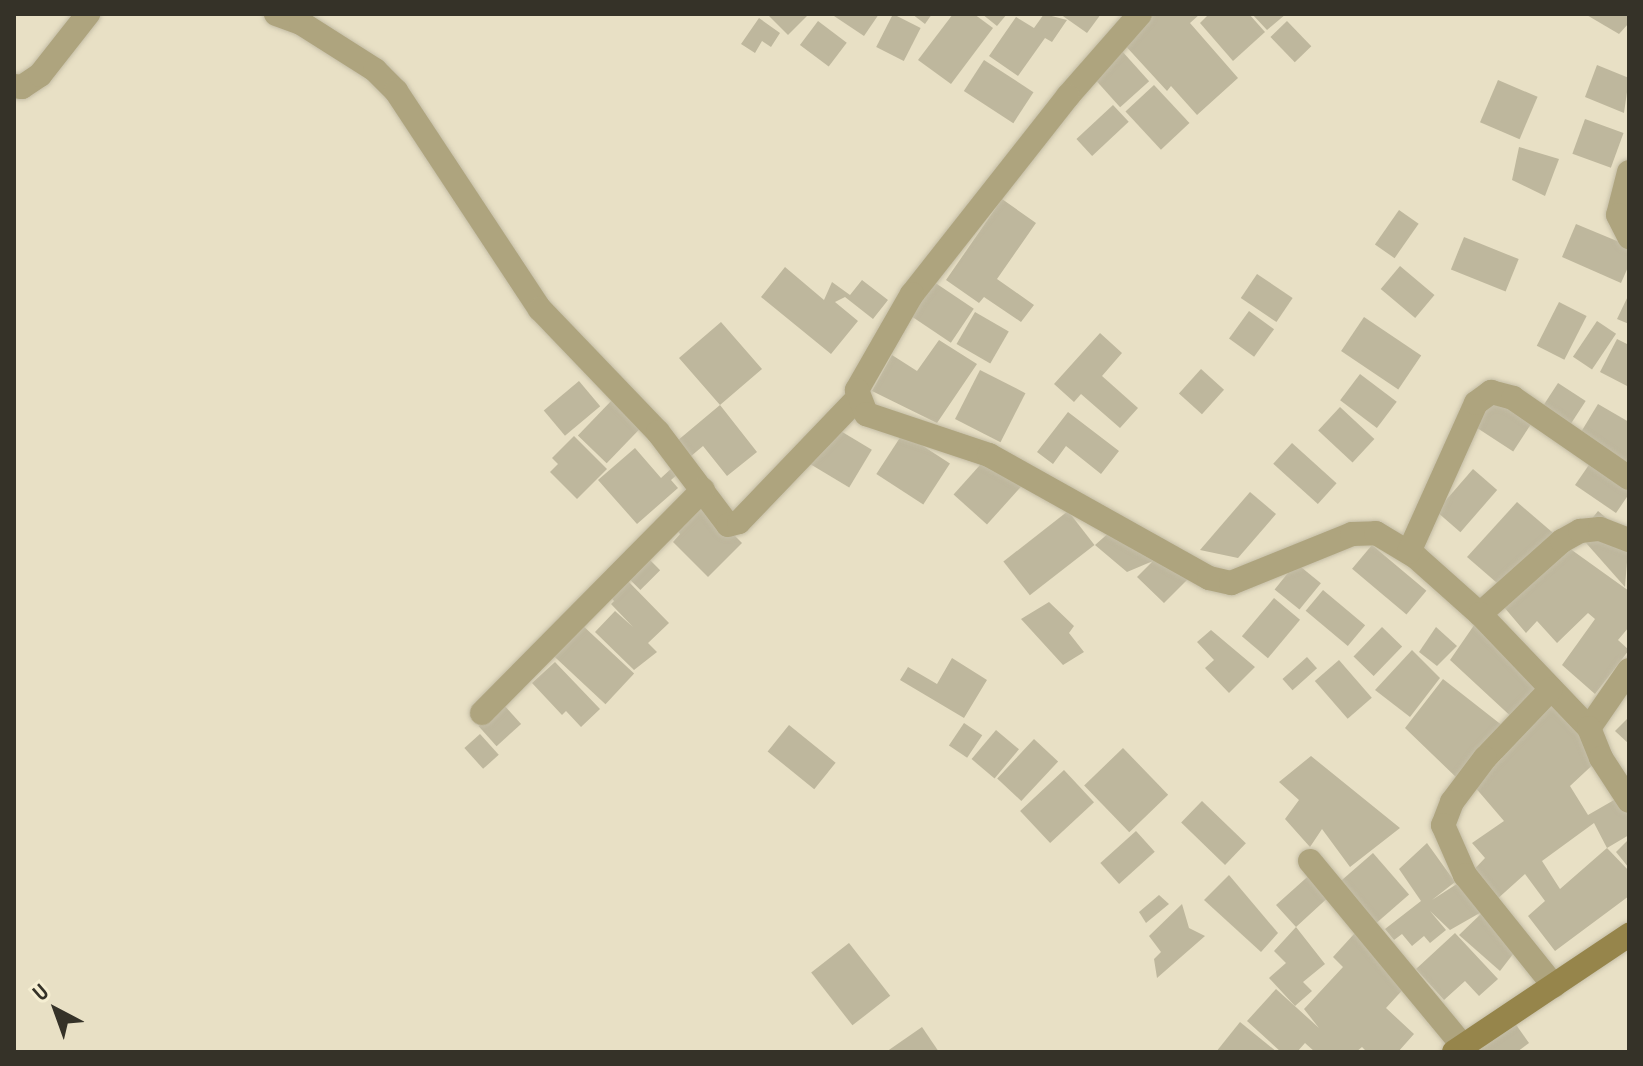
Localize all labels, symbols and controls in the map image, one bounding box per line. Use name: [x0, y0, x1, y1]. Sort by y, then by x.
north arrow: [16, 970, 96, 1050]
text: U: [27, 978, 54, 1006]

